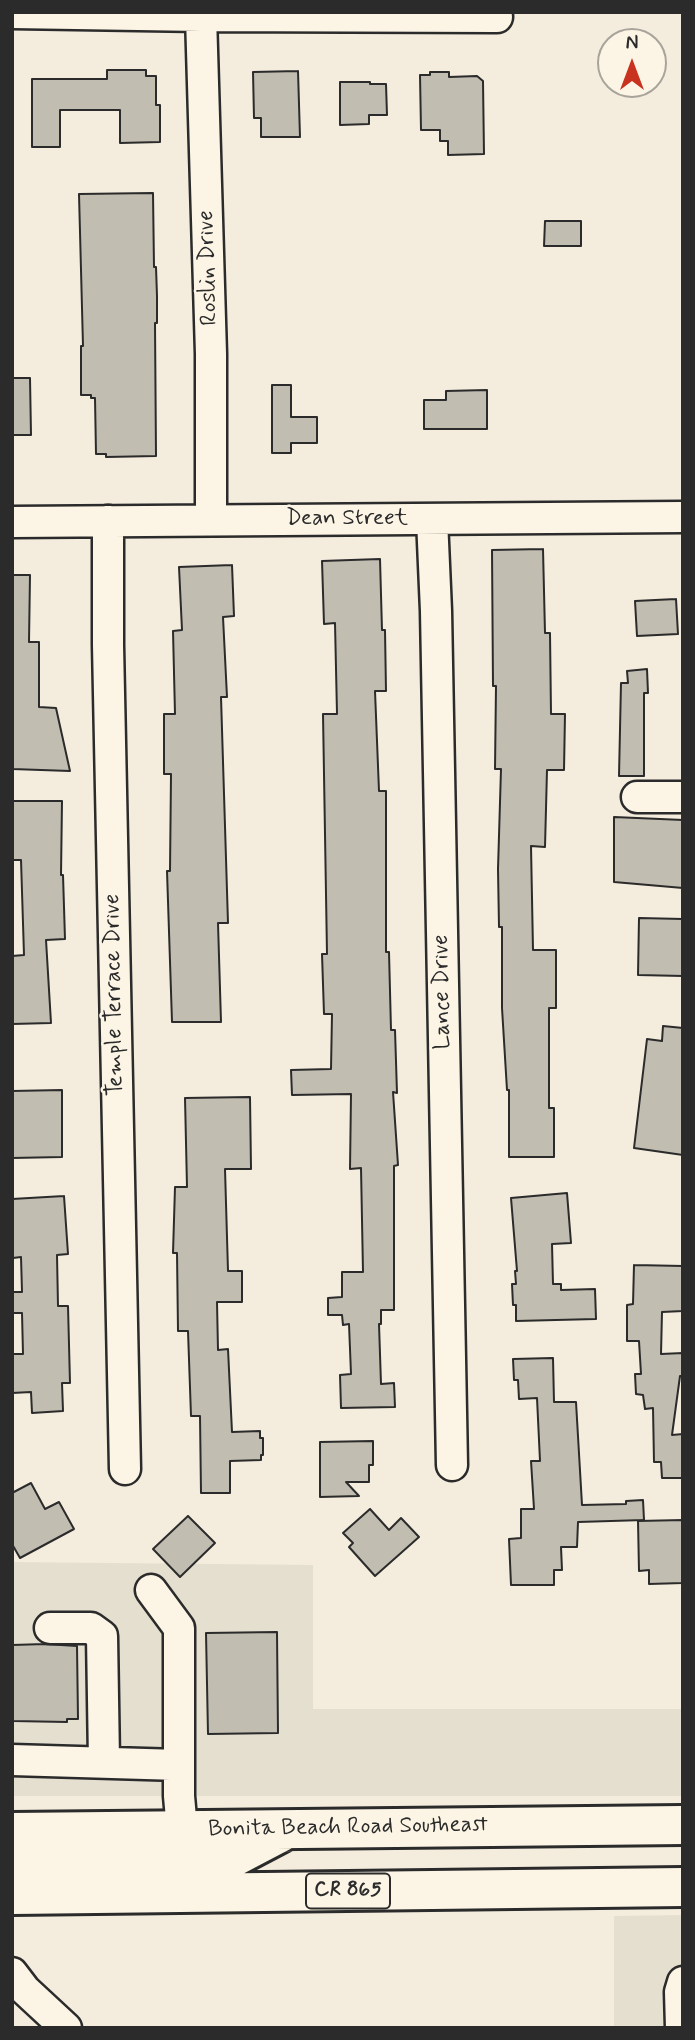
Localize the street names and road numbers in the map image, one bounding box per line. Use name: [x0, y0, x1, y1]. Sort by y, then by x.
street label: Roslin Drive: [193, 210, 225, 326]
street label: Dean Street: [286, 505, 408, 533]
street label: Temple Terrace Drive: [99, 894, 131, 1096]
street label: Lance Drive: [428, 934, 458, 1050]
street label: Bonita Beach Road Southeast: [208, 1812, 488, 1844]
road number: CR 865: [306, 1874, 390, 1909]

